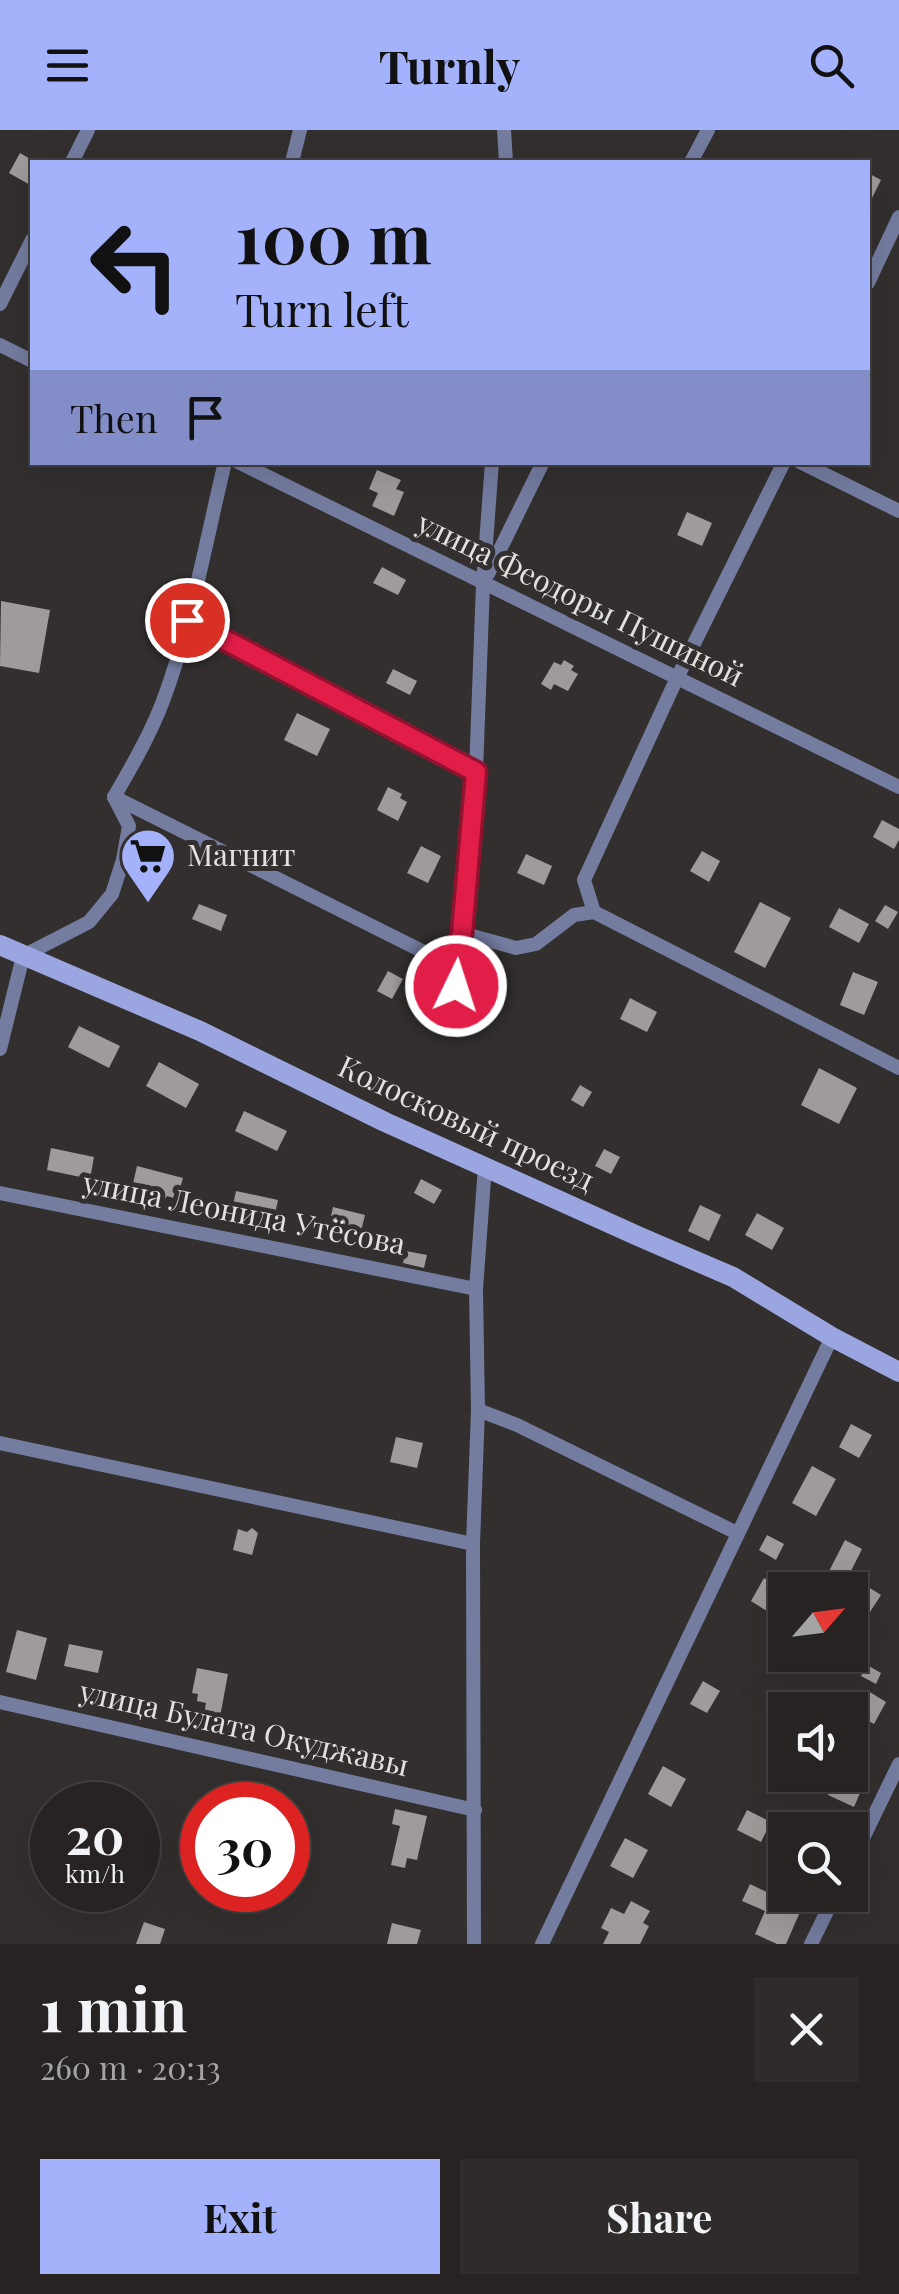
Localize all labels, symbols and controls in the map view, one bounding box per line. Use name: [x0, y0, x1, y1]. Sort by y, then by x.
text: Turnly: [379, 35, 520, 95]
icon: menu: [40, 38, 95, 93]
icon: search: [804, 38, 859, 93]
text: 100 m: [235, 188, 432, 282]
icon: left: [70, 200, 200, 330]
text: Turn left: [235, 278, 409, 338]
icon: arrive: [178, 390, 233, 445]
text: Then: [70, 392, 158, 443]
street label: улица Феодоры Пушиной: [410, 501, 751, 695]
pin: [145, 578, 230, 663]
icon: arrive: [160, 593, 215, 648]
supermarket icon: Магнит: [118, 826, 178, 905]
place label: Магнит: [187, 834, 296, 874]
position arrow: [404, 934, 508, 1038]
street label: Колосковый проезд: [332, 1045, 601, 1199]
street label: улица Леонида Утёсова: [79, 1161, 409, 1263]
north arrow: [768, 1572, 868, 1672]
map controls: [768, 1572, 868, 1912]
street label: улица Булата Окуджавы: [75, 1670, 413, 1784]
button: sound: [768, 1692, 868, 1792]
speed limit sign: 30: [180, 1782, 310, 1912]
text: 20: [66, 1801, 124, 1868]
button: search: [768, 1812, 868, 1912]
text: km/h: [65, 1856, 125, 1889]
text: 1 min: [40, 1967, 187, 2047]
button: close: [754, 1977, 859, 2082]
text: 260 m · 20:13: [40, 2045, 221, 2088]
button: Exit: [40, 2159, 440, 2274]
button: Share: [460, 2159, 859, 2274]

